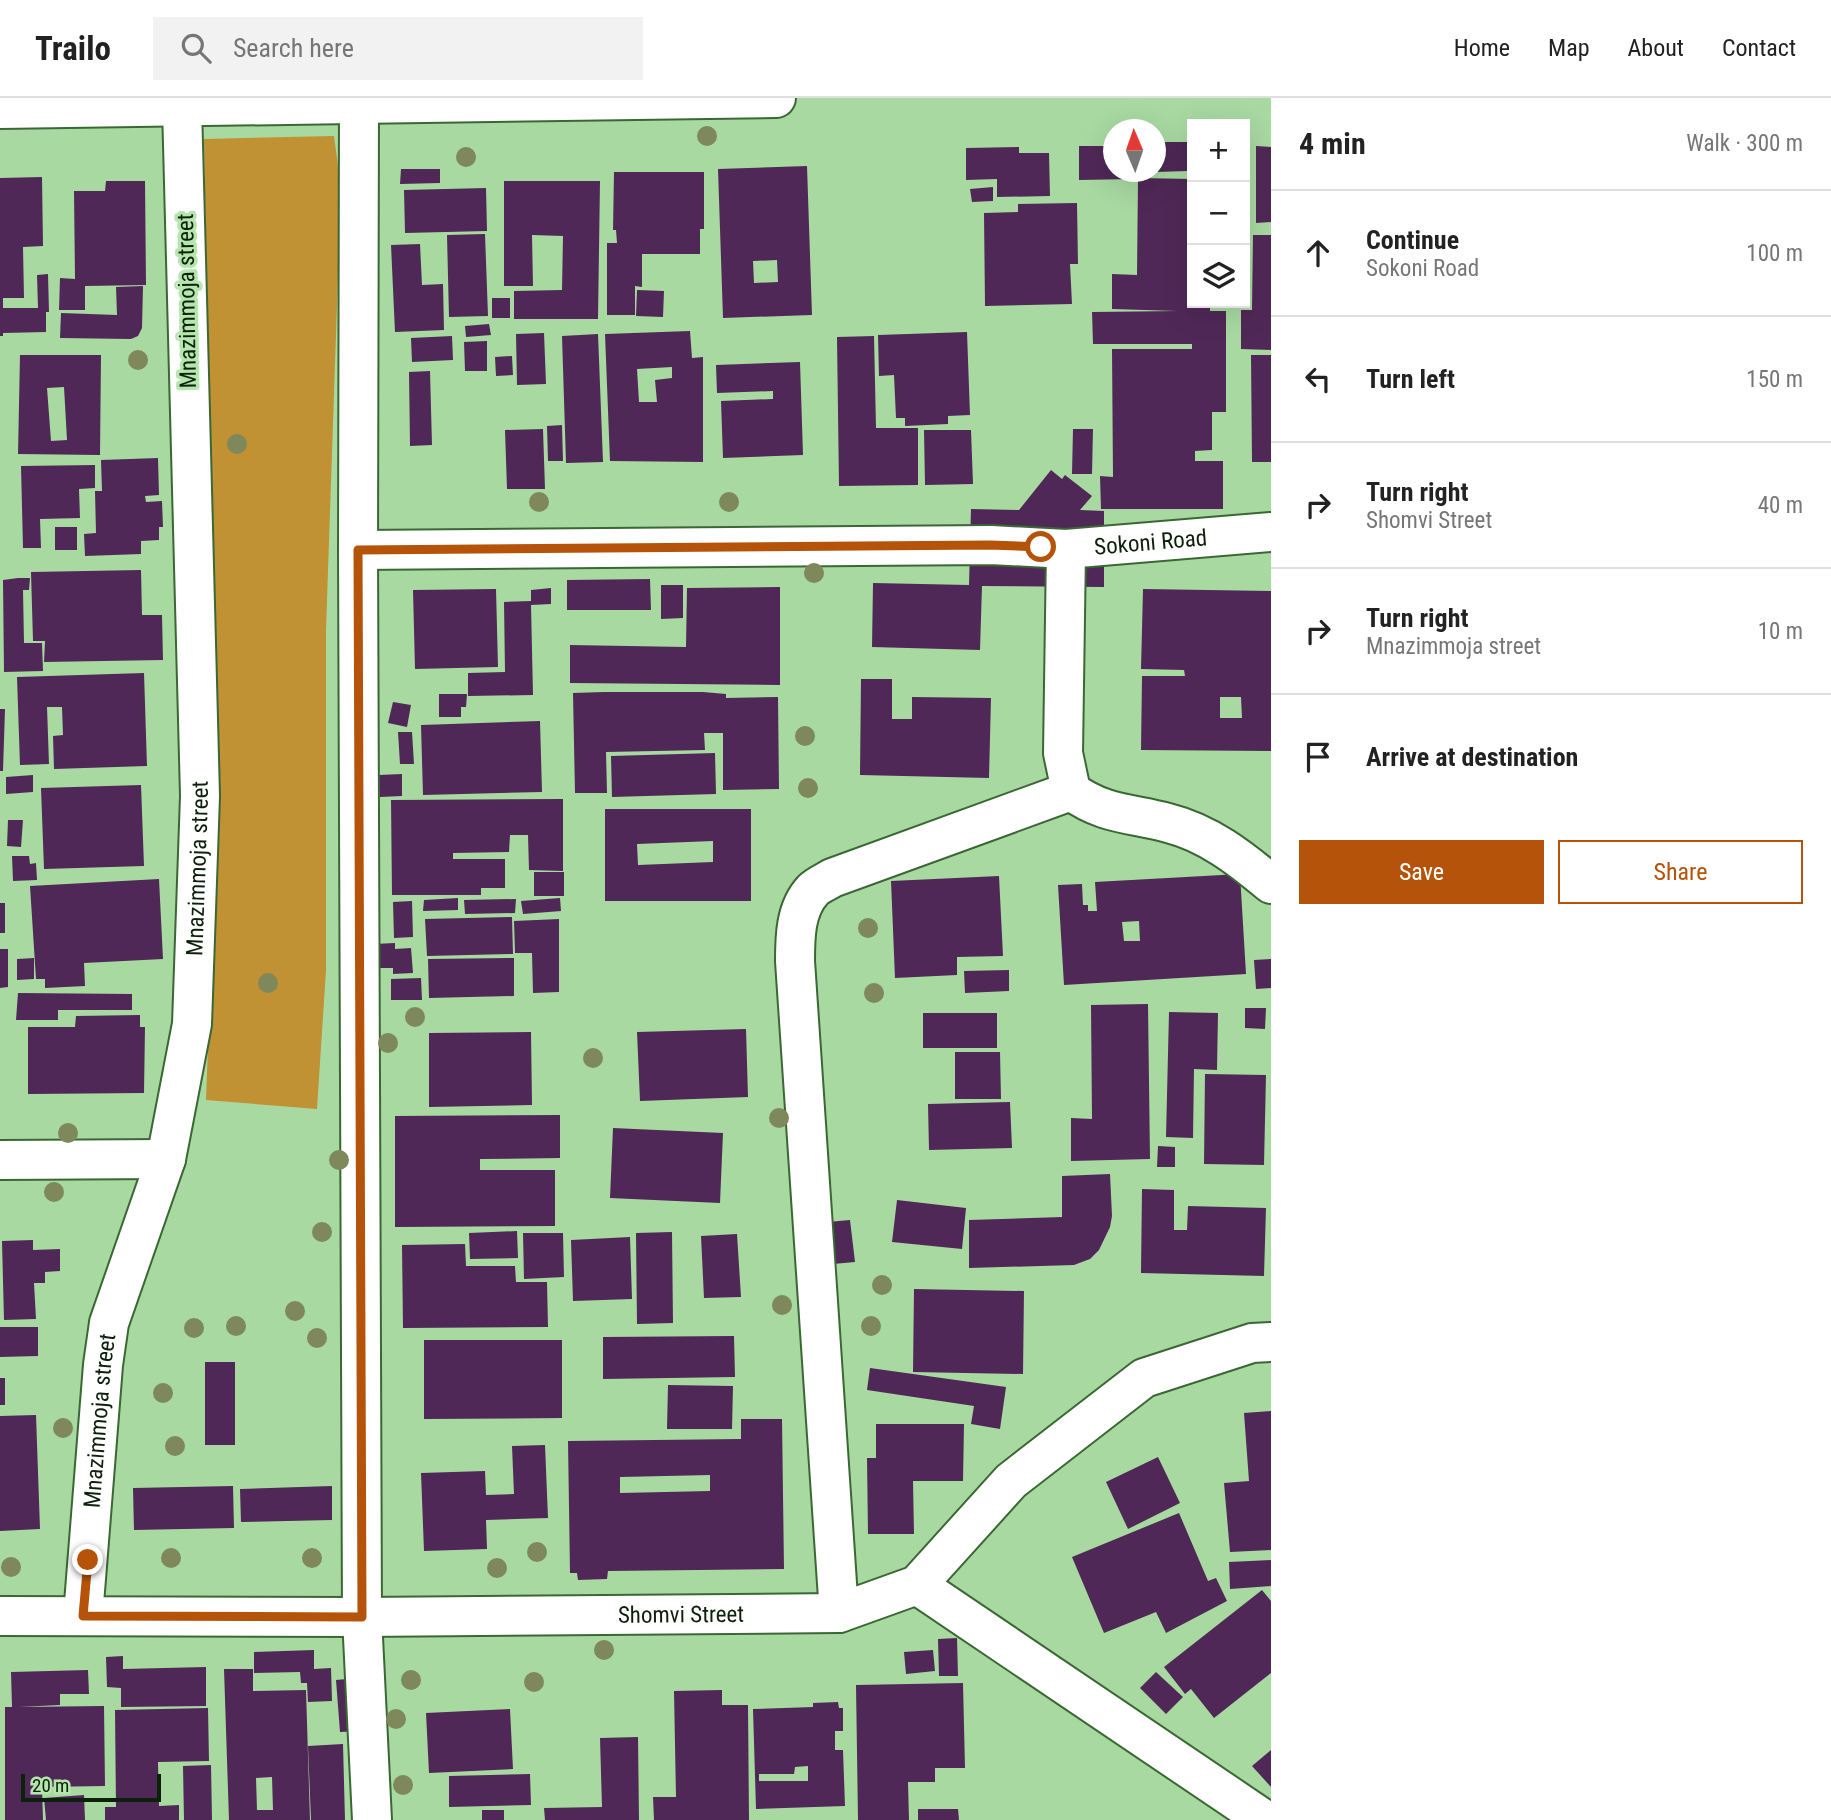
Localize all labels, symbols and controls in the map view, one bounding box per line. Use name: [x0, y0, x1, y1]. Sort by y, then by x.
search box: [153, 17, 643, 80]
text: Trailo: [35, 29, 111, 68]
icon: search: [177, 29, 215, 67]
text: Search here: [233, 33, 354, 63]
text: Home: [1454, 34, 1510, 62]
text: Map: [1548, 34, 1590, 62]
text: About: [1628, 34, 1684, 62]
text: Contact: [1722, 34, 1796, 62]
north arrow: [1103, 119, 1166, 182]
map controls: [1187, 119, 1250, 308]
button: +: [1187, 119, 1250, 182]
text: 4 min: [1299, 126, 1366, 161]
text: Walk · 300 m: [1686, 130, 1803, 157]
button: −: [1187, 182, 1250, 245]
street label: Mnazimmoja street: [172, 213, 202, 389]
text: Continue: [1366, 225, 1459, 255]
icon: ahead: [1299, 234, 1337, 272]
text: 100 m: [1746, 240, 1803, 267]
button: layers: [1187, 245, 1250, 308]
text: Sokoni Road: [1366, 255, 1479, 282]
icon: left: [1299, 360, 1337, 398]
text: Turn left: [1366, 364, 1455, 394]
text: 150 m: [1746, 366, 1803, 393]
text: Turn right: [1366, 477, 1468, 507]
icon: right: [1299, 486, 1337, 524]
text: 40 m: [1758, 492, 1803, 519]
text: Shomvi Street: [1366, 507, 1492, 534]
street label: Sokoni Road: [1093, 524, 1208, 560]
route start: [1025, 531, 1056, 562]
text: Turn right: [1366, 603, 1468, 633]
icon: right: [1299, 612, 1337, 650]
text: 10 m: [1758, 618, 1803, 645]
text: Mnazimmoja street: [1366, 633, 1541, 660]
icon: arrive: [1299, 738, 1337, 776]
text: Arrive at destination: [1366, 742, 1578, 772]
street label: Mnazimmoja street: [181, 781, 214, 956]
button: Save: [1299, 840, 1544, 904]
button: Share: [1558, 840, 1803, 904]
street label: Mnazimmoja street: [78, 1332, 121, 1509]
route end: [72, 1544, 103, 1575]
street label: Shomvi Street: [618, 1600, 744, 1628]
scale bar: [21, 1771, 161, 1803]
text: 20 m: [32, 1774, 69, 1797]

